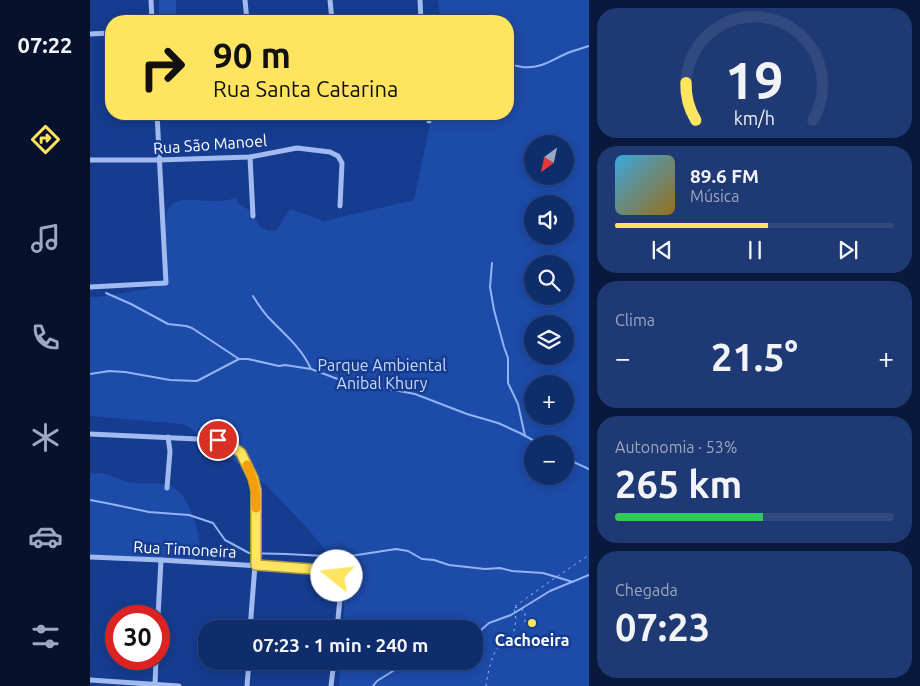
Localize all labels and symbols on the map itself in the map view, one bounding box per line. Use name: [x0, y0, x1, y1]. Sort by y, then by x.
street label: Rua São Manoel: [152, 131, 268, 157]
north arrow: [524, 135, 574, 185]
park label: Parque Ambiental Anibal Khury: [318, 356, 446, 392]
pin: [197, 419, 239, 461]
street label: Rua Timoneira: [133, 537, 237, 561]
position arrow: [310, 549, 362, 601]
speed limit sign: 30: [105, 605, 170, 670]
marker: Cachoeira: [526, 617, 538, 629]
place label: Cachoeira: [495, 631, 569, 649]

